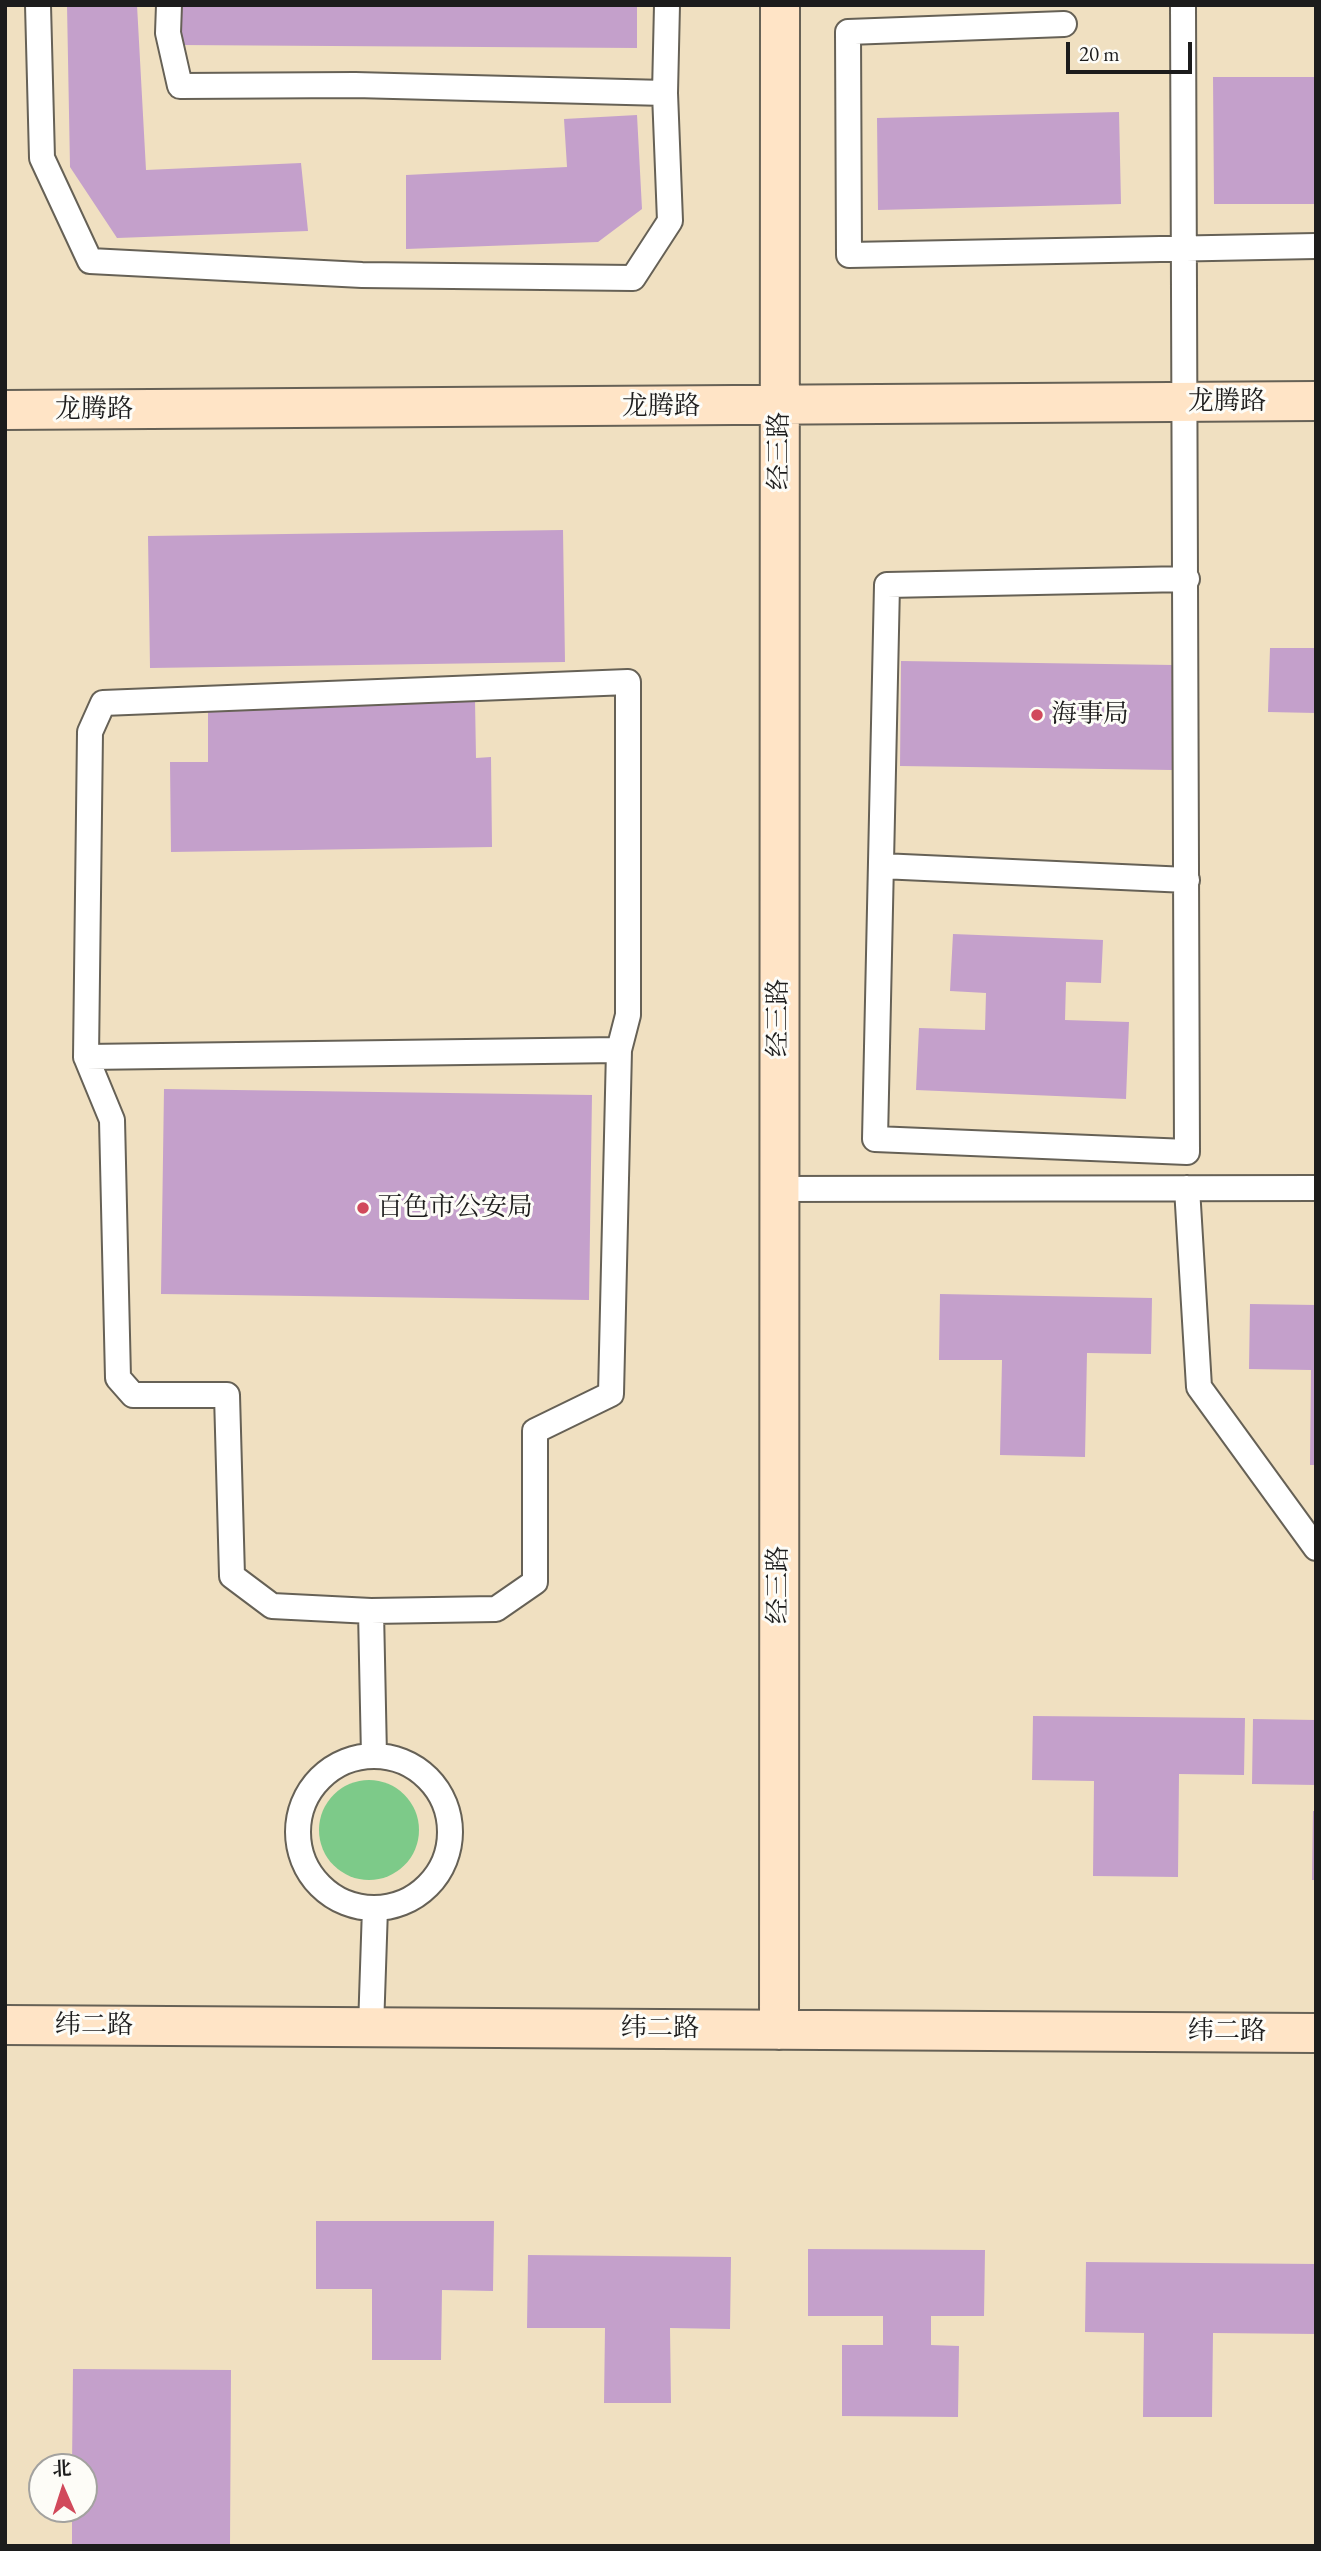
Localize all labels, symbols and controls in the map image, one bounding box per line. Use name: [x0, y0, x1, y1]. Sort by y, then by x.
scale bar: [1069, 28, 1195, 72]
text: 20 m: [1079, 40, 1120, 67]
street label: 龙腾路: [1188, 386, 1266, 418]
street label: 龙腾路: [622, 391, 700, 423]
street label: 龙腾路: [55, 394, 133, 426]
street label: 经三路: [764, 412, 796, 490]
place label: 海事局: [1051, 699, 1129, 731]
marker: 海事局: [1029, 707, 1045, 723]
street label: 经三路: [763, 979, 795, 1057]
place label: 百色市公安局: [377, 1192, 533, 1224]
marker: 百色市公安局: [355, 1200, 371, 1216]
street label: 经三路: [763, 1546, 795, 1624]
street label: 纬二路: [55, 2010, 133, 2042]
street label: 纬二路: [621, 2013, 699, 2045]
street label: 纬二路: [1188, 2016, 1266, 2048]
north arrow: [28, 2453, 98, 2523]
text: 北: [52, 2456, 72, 2482]

